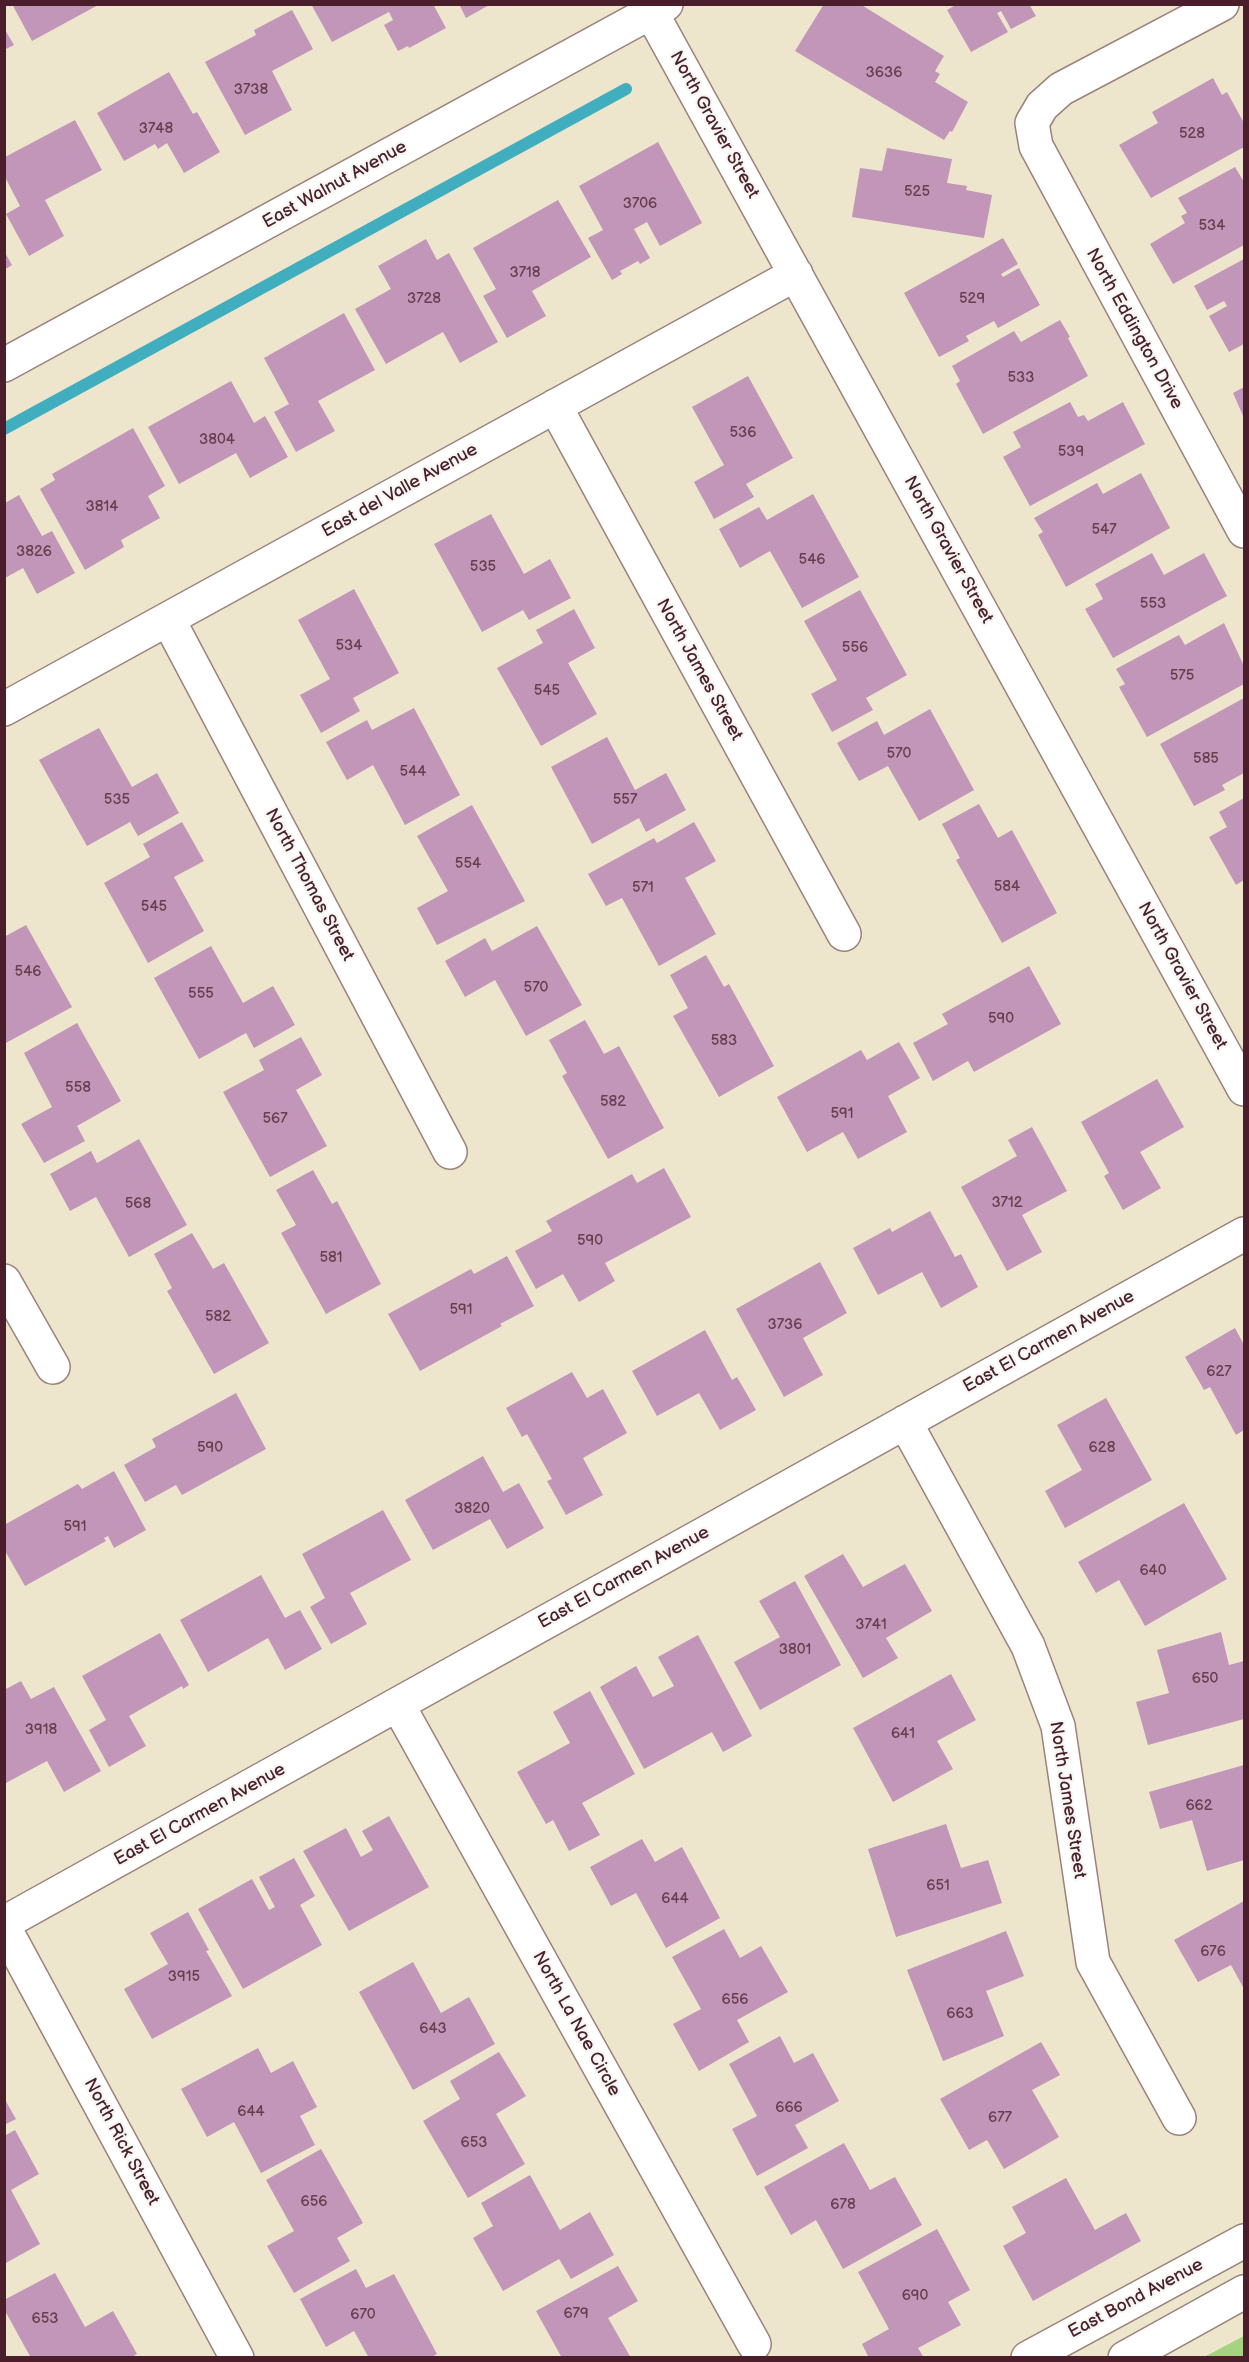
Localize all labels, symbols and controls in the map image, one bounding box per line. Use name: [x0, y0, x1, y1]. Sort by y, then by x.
street label: North Gravier Street: [665, 48, 763, 202]
house number: 3636: [866, 64, 902, 82]
house number: 3738: [234, 81, 268, 99]
house number: 3748: [139, 120, 173, 138]
house number: 528: [1179, 125, 1205, 143]
street label: East Walnut Avenue: [259, 136, 411, 234]
house number: 525: [904, 183, 930, 201]
house number: 3706: [623, 195, 657, 213]
house number: 534: [1199, 217, 1225, 235]
street label: North Eddington Drive: [1081, 245, 1187, 413]
house number: 3718: [509, 264, 541, 282]
house number: 3728: [407, 290, 441, 308]
house number: 529: [959, 290, 985, 308]
house number: 533: [1007, 369, 1035, 387]
house number: 536: [730, 424, 756, 442]
house number: 3804: [199, 431, 235, 449]
street label: East del Valle Avenue: [318, 439, 482, 543]
house number: 539: [1058, 443, 1084, 461]
street label: North Gravier Street: [899, 473, 997, 627]
house number: 3814: [86, 498, 118, 516]
house number: 547: [1091, 521, 1117, 539]
house number: 3826: [16, 543, 52, 561]
house number: 546: [799, 551, 825, 569]
house number: 535: [470, 558, 496, 576]
street label: North James Street: [651, 595, 747, 745]
house number: 553: [1140, 595, 1166, 613]
house number: 534: [336, 637, 362, 655]
house number: 556: [842, 639, 868, 657]
house number: 575: [1170, 667, 1194, 685]
house number: 545: [534, 682, 560, 700]
house number: 570: [887, 745, 911, 763]
house number: 585: [1193, 750, 1219, 768]
house number: 544: [400, 763, 426, 781]
house number: 535: [104, 791, 130, 809]
house number: 557: [613, 791, 637, 809]
street label: North Thomas Street: [260, 805, 358, 965]
house number: 554: [455, 855, 481, 873]
house number: 584: [994, 878, 1020, 896]
house number: 571: [632, 879, 654, 897]
house number: 545: [141, 898, 167, 916]
street label: North Gravier Street: [1133, 899, 1231, 1053]
house number: 546: [15, 963, 41, 981]
house number: 570: [524, 979, 548, 997]
house number: 555: [188, 985, 214, 1003]
house number: 590: [988, 1010, 1014, 1028]
house number: 583: [711, 1032, 737, 1050]
house number: 558: [65, 1079, 91, 1097]
house number: 582: [600, 1093, 626, 1111]
house number: 591: [830, 1105, 854, 1123]
house number: 567: [262, 1110, 288, 1128]
house number: 3712: [991, 1194, 1023, 1212]
house number: 568: [125, 1195, 151, 1213]
house number: 590: [577, 1232, 603, 1250]
house number: 581: [319, 1249, 343, 1267]
street label: East El Carmen Avenue: [960, 1286, 1138, 1398]
house number: 591: [449, 1301, 473, 1319]
house number: 582: [205, 1308, 231, 1326]
house number: 3736: [768, 1316, 802, 1334]
house number: 627: [1206, 1363, 1232, 1381]
house number: 590: [197, 1439, 223, 1457]
house number: 628: [1089, 1439, 1115, 1457]
house number: 3820: [454, 1500, 490, 1518]
house number: 591: [63, 1518, 87, 1536]
street label: East El Carmen Avenue: [535, 1522, 713, 1634]
house number: 640: [1139, 1562, 1167, 1580]
house number: 3741: [855, 1616, 887, 1634]
house number: 3801: [779, 1641, 811, 1659]
house number: 650: [1192, 1670, 1218, 1688]
street label: North James Street: [1044, 1720, 1090, 1880]
house number: 3918: [25, 1721, 57, 1739]
house number: 641: [891, 1725, 915, 1743]
street label: East El Carmen Avenue: [111, 1759, 289, 1871]
house number: 662: [1185, 1797, 1213, 1815]
house number: 651: [926, 1877, 950, 1895]
house number: 644: [661, 1890, 689, 1908]
house number: 676: [1200, 1943, 1226, 1961]
street label: North La Nae Circle: [527, 1948, 625, 2100]
house number: 3915: [168, 1968, 200, 1986]
house number: 656: [722, 1991, 748, 2009]
house number: 663: [946, 2005, 974, 2023]
house number: 643: [419, 2020, 447, 2038]
street label: North Rick Street: [78, 2075, 164, 2209]
house number: 666: [775, 2099, 803, 2117]
house number: 644: [237, 2103, 265, 2121]
house number: 677: [988, 2109, 1012, 2127]
house number: 653: [461, 2134, 487, 2152]
house number: 656: [301, 2193, 327, 2211]
house number: 678: [830, 2196, 856, 2214]
street label: East Bond Avenue: [1065, 2254, 1207, 2344]
house number: 690: [902, 2287, 928, 2305]
house number: 679: [563, 2305, 589, 2323]
house number: 670: [350, 2306, 376, 2324]
house number: 653: [32, 2310, 58, 2328]

